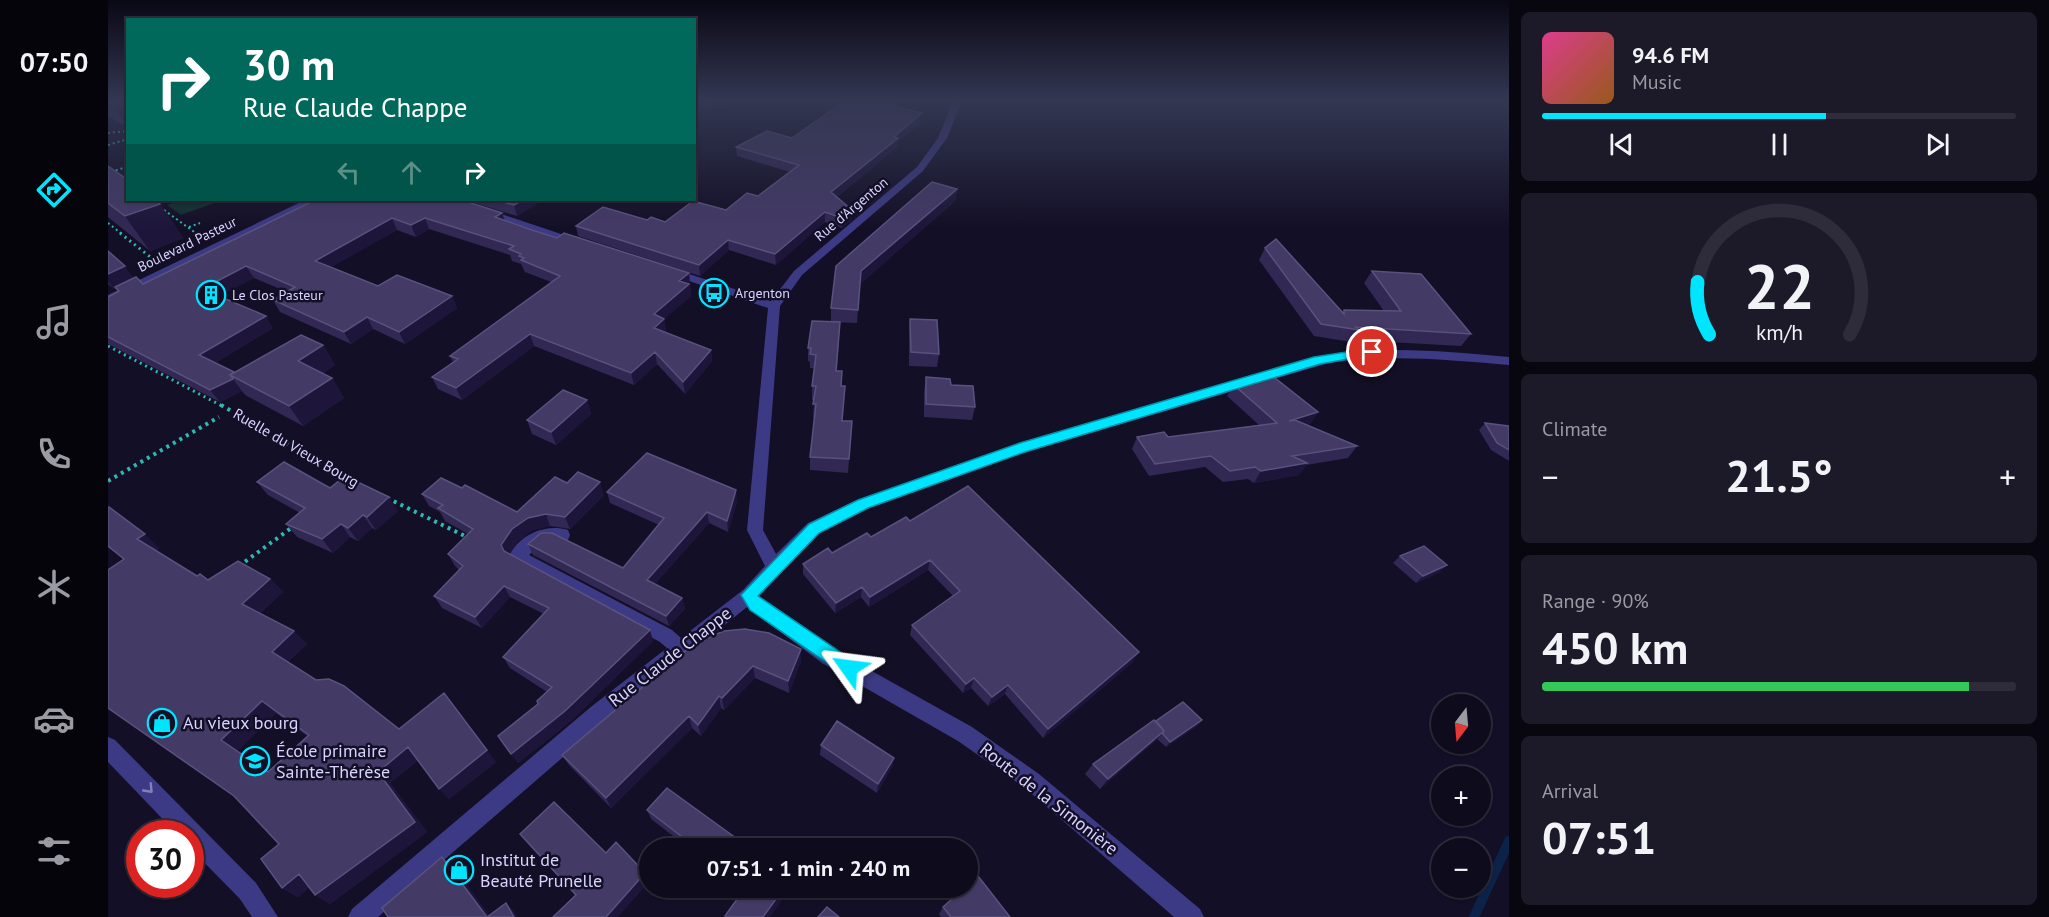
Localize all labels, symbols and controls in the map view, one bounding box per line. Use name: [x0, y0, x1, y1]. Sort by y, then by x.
text: 30 m: [243, 37, 335, 92]
text: 94.6 FM: [1632, 41, 1709, 69]
icon: right: [144, 42, 222, 120]
text: 07:50: [20, 45, 88, 79]
text: Music: [1632, 69, 1681, 95]
text: Rue Claude Chappe: [243, 90, 467, 124]
icon: previous: [1605, 128, 1638, 161]
icon: pause: [1763, 128, 1796, 161]
icon: next: [1921, 128, 1954, 161]
icon: left: [332, 156, 365, 189]
icon: ahead: [395, 156, 428, 189]
icon: right: [458, 156, 491, 189]
icon: directions: [33, 169, 75, 211]
street label: Rue d'Argenton: [811, 173, 891, 245]
street label: Boulevard Pasteur: [135, 212, 240, 276]
text: 22: [1744, 245, 1814, 326]
bus stop icon: Argenton: [698, 277, 730, 309]
building icon: Le Clos Pasteur: [195, 279, 227, 311]
place label: Argenton: [735, 284, 790, 302]
place label: Le Clos Pasteur: [232, 286, 323, 304]
icon: music: [33, 301, 75, 343]
text: km/h: [1755, 318, 1802, 346]
pin: [1346, 326, 1397, 377]
icon: arrive: [1355, 335, 1388, 368]
street label: Ruelle du Vieux Bourg: [230, 404, 363, 491]
text: Climate: [1542, 416, 1608, 442]
icon: phone: [33, 433, 75, 475]
text: 21.5°: [1725, 446, 1833, 504]
text: −: [1542, 455, 1559, 498]
text: +: [1999, 455, 2016, 498]
icon: climate: [33, 566, 75, 608]
text: Range · 90%: [1542, 588, 1649, 614]
street label: Rue Claude Chappe: [604, 601, 736, 712]
text: 450 km: [1542, 618, 1688, 676]
position arrow: [817, 636, 881, 700]
north arrow: [1431, 694, 1491, 754]
map controls: [1431, 694, 1491, 898]
icon: car: [33, 698, 75, 740]
shop icon: Au vieux bourg: [146, 707, 178, 739]
place label: Au vieux bourg: [183, 711, 299, 734]
street label: Route de la Simonière: [975, 737, 1123, 860]
place label: École primaire Sainte-Thérèse: [276, 739, 390, 783]
school or university icon: École primaire Sainte-Thérèse: [239, 745, 271, 777]
button: +: [1431, 766, 1491, 826]
text: Arrival: [1542, 778, 1598, 804]
one-way arrow: [141, 781, 152, 792]
text: 07:51: [1542, 808, 1656, 866]
speed limit sign: 30: [126, 820, 204, 898]
icon: filters: [33, 830, 75, 872]
button: −: [1431, 838, 1491, 898]
place label: Institut de Beauté Prunelle: [480, 848, 602, 892]
shop icon: Institut de Beauté Prunelle: [443, 854, 475, 886]
text: 07:51 · 1 min · 240 m: [707, 854, 910, 882]

